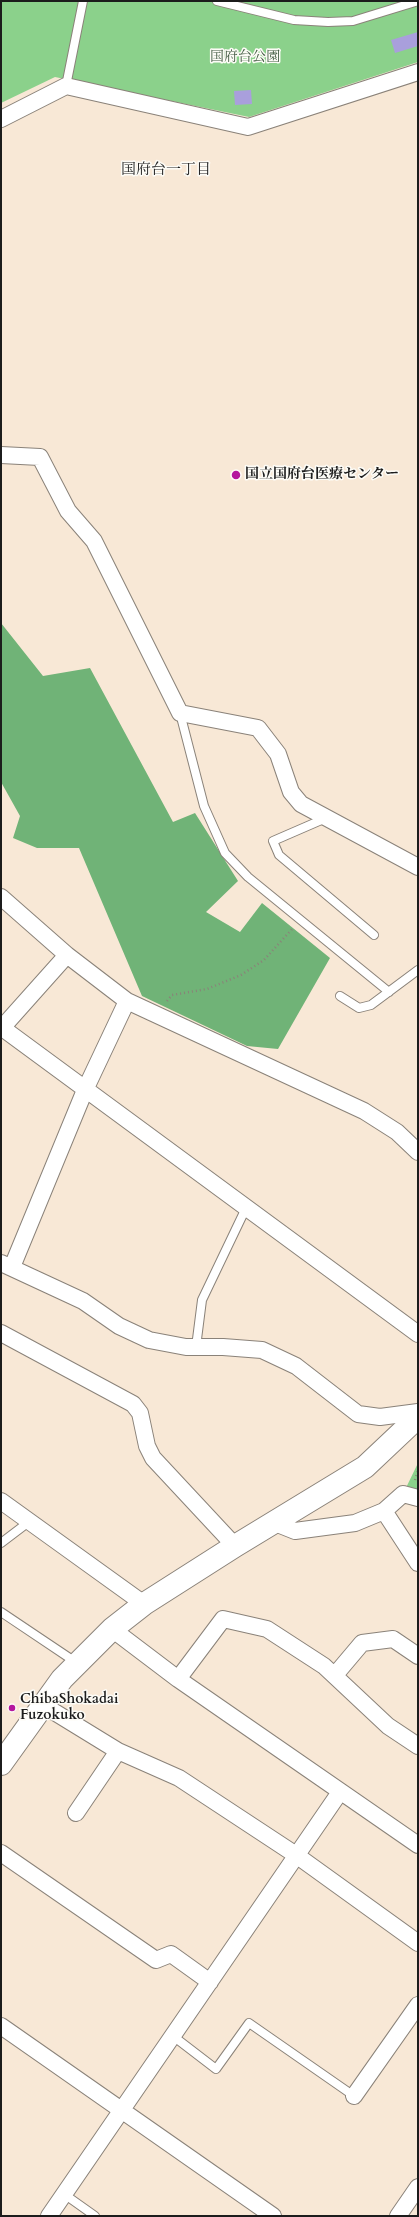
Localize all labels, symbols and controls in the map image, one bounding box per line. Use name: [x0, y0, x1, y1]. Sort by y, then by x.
park label: 国府台公園: [210, 50, 280, 66]
district label: 国府台一丁目: [121, 162, 211, 180]
place label: 国立国府台医療センター: [245, 467, 399, 483]
marker: 国立国府台医療センター: [230, 469, 242, 481]
place label: ChibaShokadai Fuzokuko: [20, 1692, 118, 1724]
marker: ChibaShokadai Fuzokuko: [7, 1703, 17, 1713]

